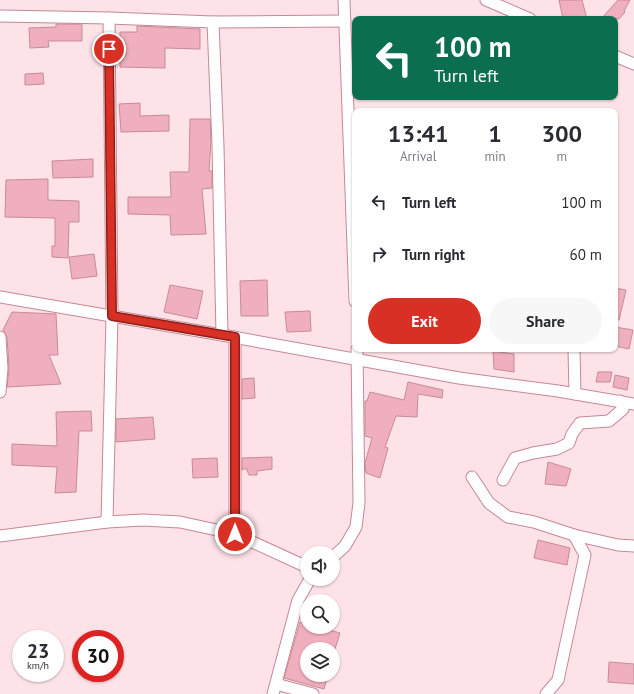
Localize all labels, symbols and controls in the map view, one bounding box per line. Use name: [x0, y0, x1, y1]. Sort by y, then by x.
text: 100 m: [434, 28, 511, 65]
pin: [92, 32, 126, 66]
icon: left: [368, 32, 420, 84]
icon: arrive: [98, 38, 120, 60]
text: Turn left: [434, 64, 499, 87]
text: 13:41: [388, 118, 449, 149]
text: 1: [488, 118, 502, 149]
text: 300: [541, 118, 582, 149]
text: Arrival: [400, 148, 436, 165]
text: min: [484, 148, 506, 165]
text: m: [557, 148, 567, 165]
icon: left: [368, 191, 390, 213]
text: Turn left: [402, 193, 456, 212]
text: 100 m: [561, 193, 602, 212]
icon: right: [368, 243, 390, 265]
text: Turn right: [402, 245, 465, 264]
text: 60 m: [569, 245, 602, 264]
button: Exit: [368, 298, 481, 344]
button: Share: [489, 298, 602, 344]
position arrow: [214, 513, 256, 555]
map controls: [300, 546, 340, 682]
button: sound: [300, 546, 340, 586]
button: search: [300, 594, 340, 634]
speed limit sign: 30: [72, 630, 124, 682]
text: 23: [27, 638, 49, 664]
button: layers: [300, 642, 340, 682]
text: km/h: [27, 659, 49, 672]

